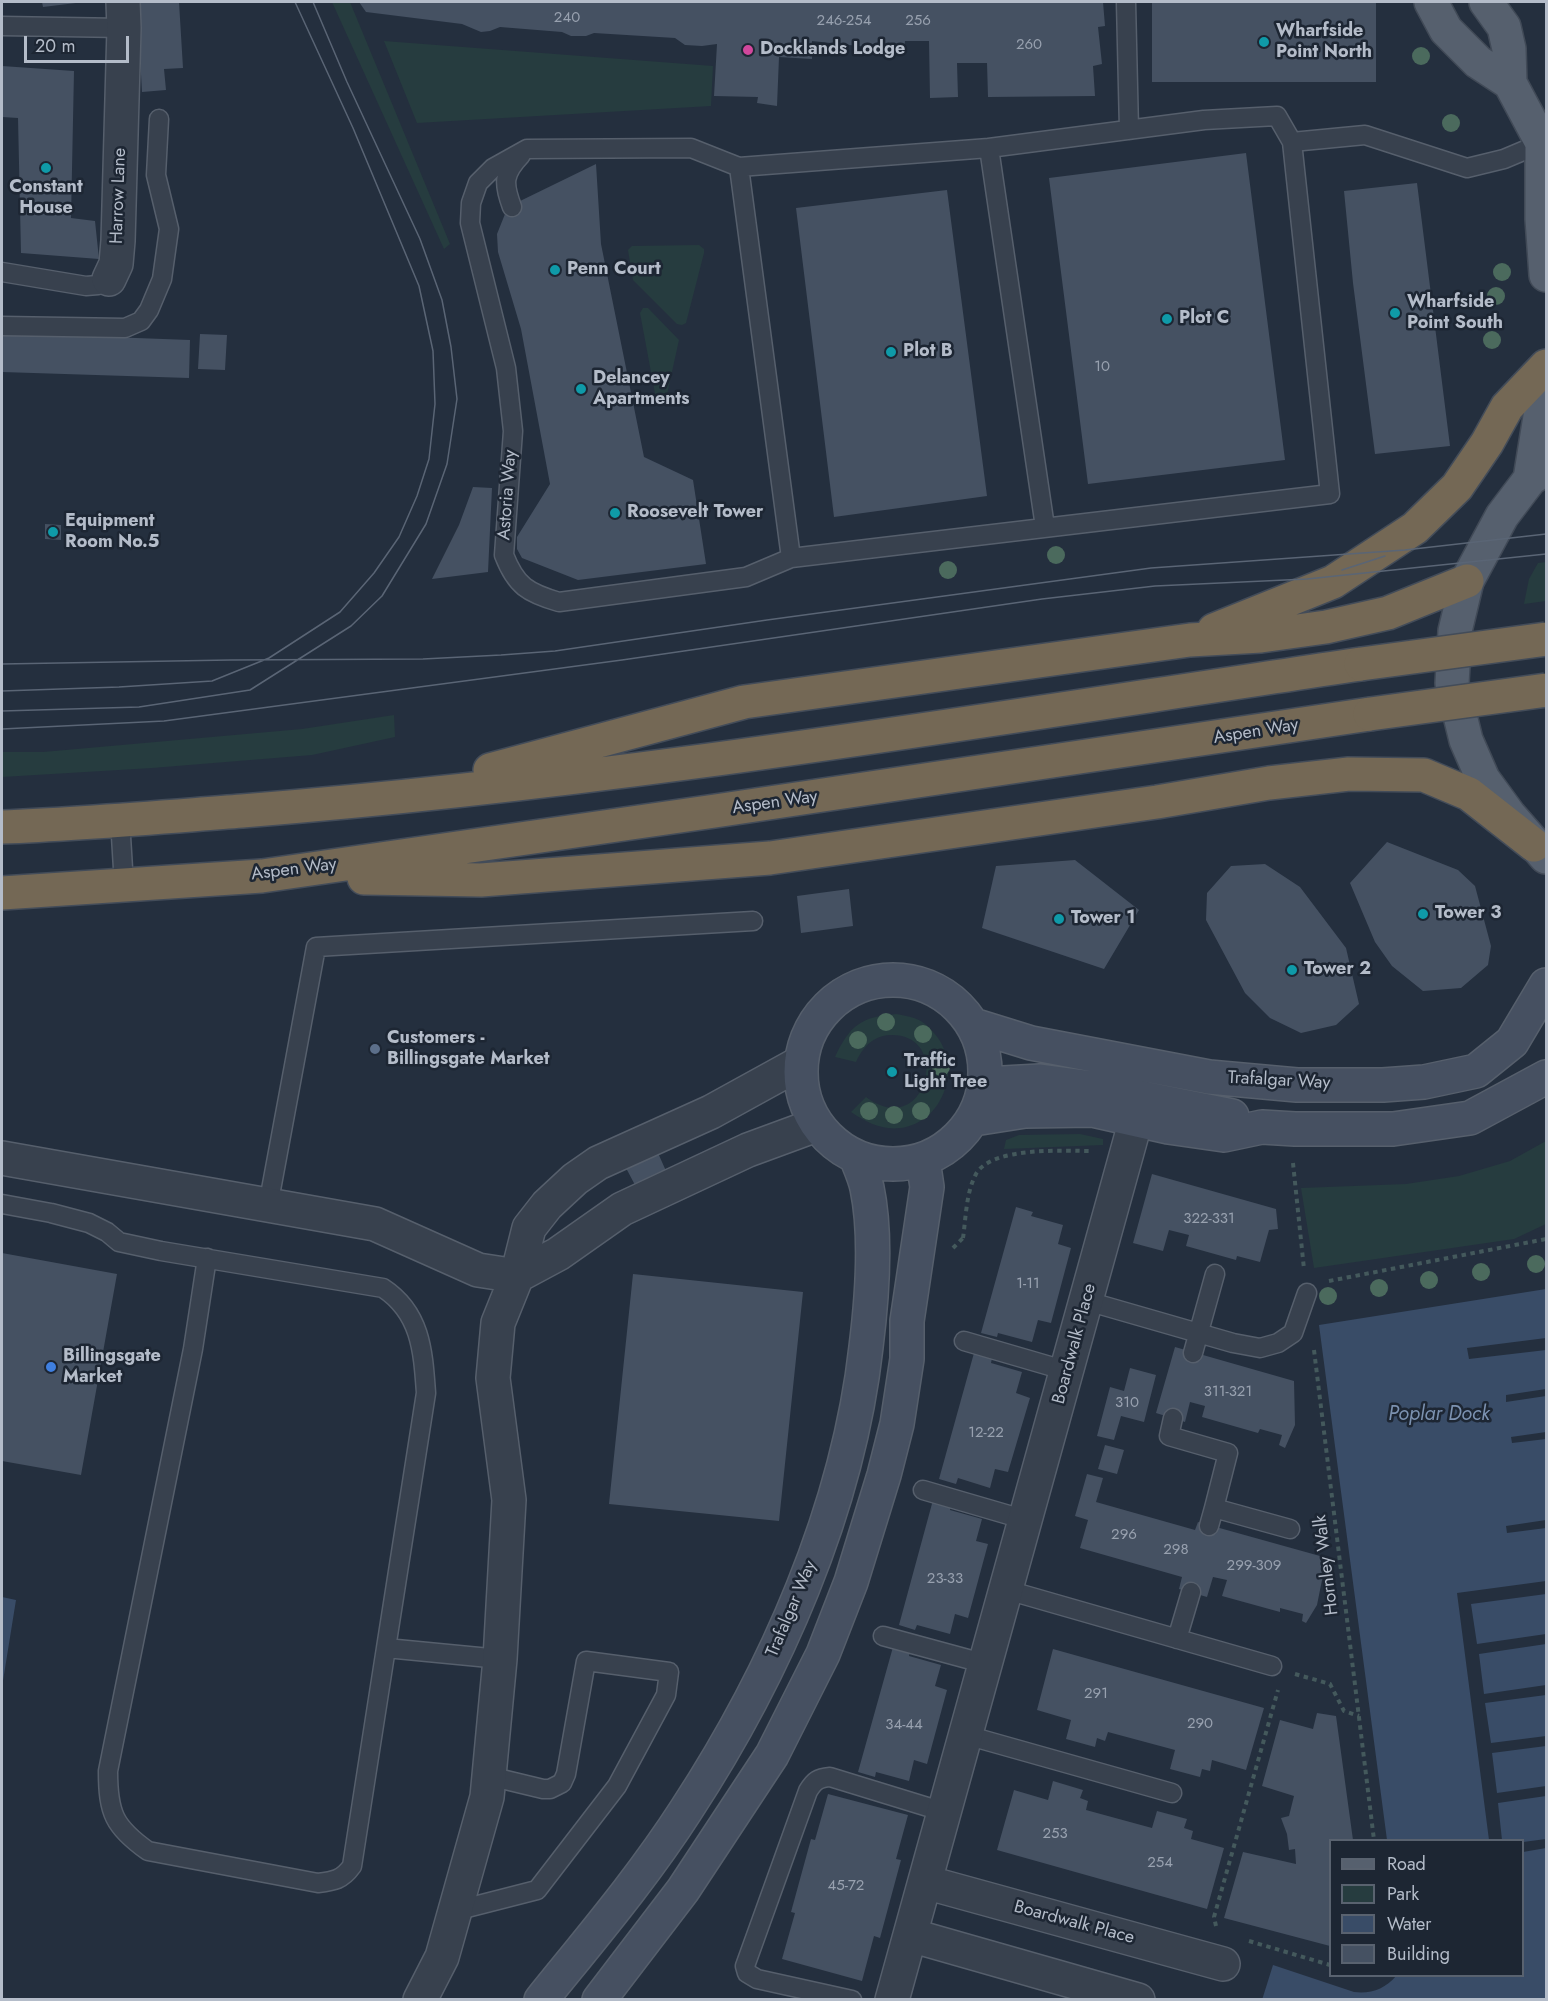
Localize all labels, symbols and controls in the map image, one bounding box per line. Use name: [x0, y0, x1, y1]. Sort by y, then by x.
house number: 240: [554, 9, 580, 27]
house number: 246-254: [817, 12, 871, 30]
house number: 256: [905, 12, 931, 30]
place label: Wharfside Point North: [1276, 21, 1372, 63]
scale bar: [27, 24, 132, 62]
text: 20 m: [35, 33, 75, 59]
marker: Wharfside Point North: [1257, 35, 1271, 49]
house number: 260: [1016, 36, 1042, 54]
place label: Docklands Lodge: [760, 39, 905, 61]
marker: Docklands Lodge: [741, 43, 755, 57]
street label: Harrow Lane: [107, 148, 131, 244]
marker: Constant House: [39, 161, 53, 175]
place label: Constant House: [9, 177, 83, 219]
place label: Penn Court: [567, 259, 661, 281]
marker: Penn Court: [548, 263, 562, 277]
place label: Wharfside Point South: [1407, 292, 1503, 334]
marker: Wharfside Point South: [1388, 306, 1402, 320]
place label: Plot C: [1179, 308, 1229, 330]
marker: Plot C: [1160, 312, 1174, 326]
place label: Plot B: [903, 341, 953, 363]
marker: Plot B: [884, 345, 898, 359]
house number: 10: [1094, 358, 1110, 376]
place label: Delancey Apartments: [593, 368, 690, 410]
marker: Delancey Apartments: [574, 382, 588, 396]
street label: Astoria Way: [494, 449, 522, 541]
place label: Roosevelt Tower: [627, 502, 763, 524]
marker: Roosevelt Tower: [608, 506, 622, 520]
place label: Equipment Room No.5: [65, 511, 159, 554]
marker: Equipment Room No.5: [46, 525, 60, 539]
street label: Aspen Way: [1212, 715, 1300, 749]
street label: Aspen Way: [731, 786, 819, 820]
street label: Aspen Way: [250, 854, 338, 886]
place label: Tower 3: [1435, 903, 1501, 925]
marker: Tower 3: [1416, 907, 1430, 921]
place label: Tower 1: [1071, 908, 1135, 930]
marker: Tower 1: [1052, 912, 1066, 926]
place label: Tower 2: [1304, 959, 1371, 981]
marker: Tower 2: [1285, 963, 1299, 977]
place label: Customers - Billingsgate Market: [387, 1028, 550, 1070]
marker: Customers - Billingsgate Market: [368, 1042, 382, 1056]
place label: Traffic Light Tree: [904, 1051, 987, 1094]
marker: Traffic Light Tree: [885, 1065, 899, 1079]
street label: Trafalgar Way: [1227, 1068, 1331, 1094]
house number: 322-331: [1183, 1210, 1235, 1228]
house number: 1-11: [1016, 1275, 1040, 1293]
street label: Boardwalk Place: [1049, 1281, 1101, 1407]
place label: Billingsgate Market: [63, 1346, 161, 1388]
marker: Billingsgate Market: [44, 1360, 58, 1374]
house number: 311-321: [1204, 1383, 1252, 1401]
house number: 310: [1115, 1394, 1139, 1412]
water label: Poplar Dock: [1388, 1403, 1490, 1427]
house number: 12-22: [968, 1424, 1004, 1442]
street label: Hornley Walk: [1310, 1513, 1344, 1617]
house number: 296: [1111, 1526, 1137, 1544]
house number: 298: [1163, 1541, 1189, 1559]
house number: 299-309: [1227, 1557, 1281, 1575]
street label: Trafalgar Way: [762, 1558, 822, 1660]
house number: 23-33: [927, 1570, 963, 1588]
house number: 291: [1084, 1685, 1108, 1703]
house number: 290: [1187, 1715, 1213, 1733]
house number: 34-44: [885, 1716, 923, 1734]
house number: 253: [1042, 1825, 1068, 1843]
legend: [1329, 1839, 1524, 1977]
text: Road: [1387, 1851, 1426, 1877]
house number: 254: [1147, 1854, 1173, 1872]
house number: 45-72: [828, 1877, 864, 1895]
text: Park: [1387, 1881, 1419, 1907]
street label: Boardwalk Place: [1011, 1897, 1137, 1949]
text: Water: [1387, 1911, 1431, 1937]
text: Building: [1387, 1941, 1450, 1967]

